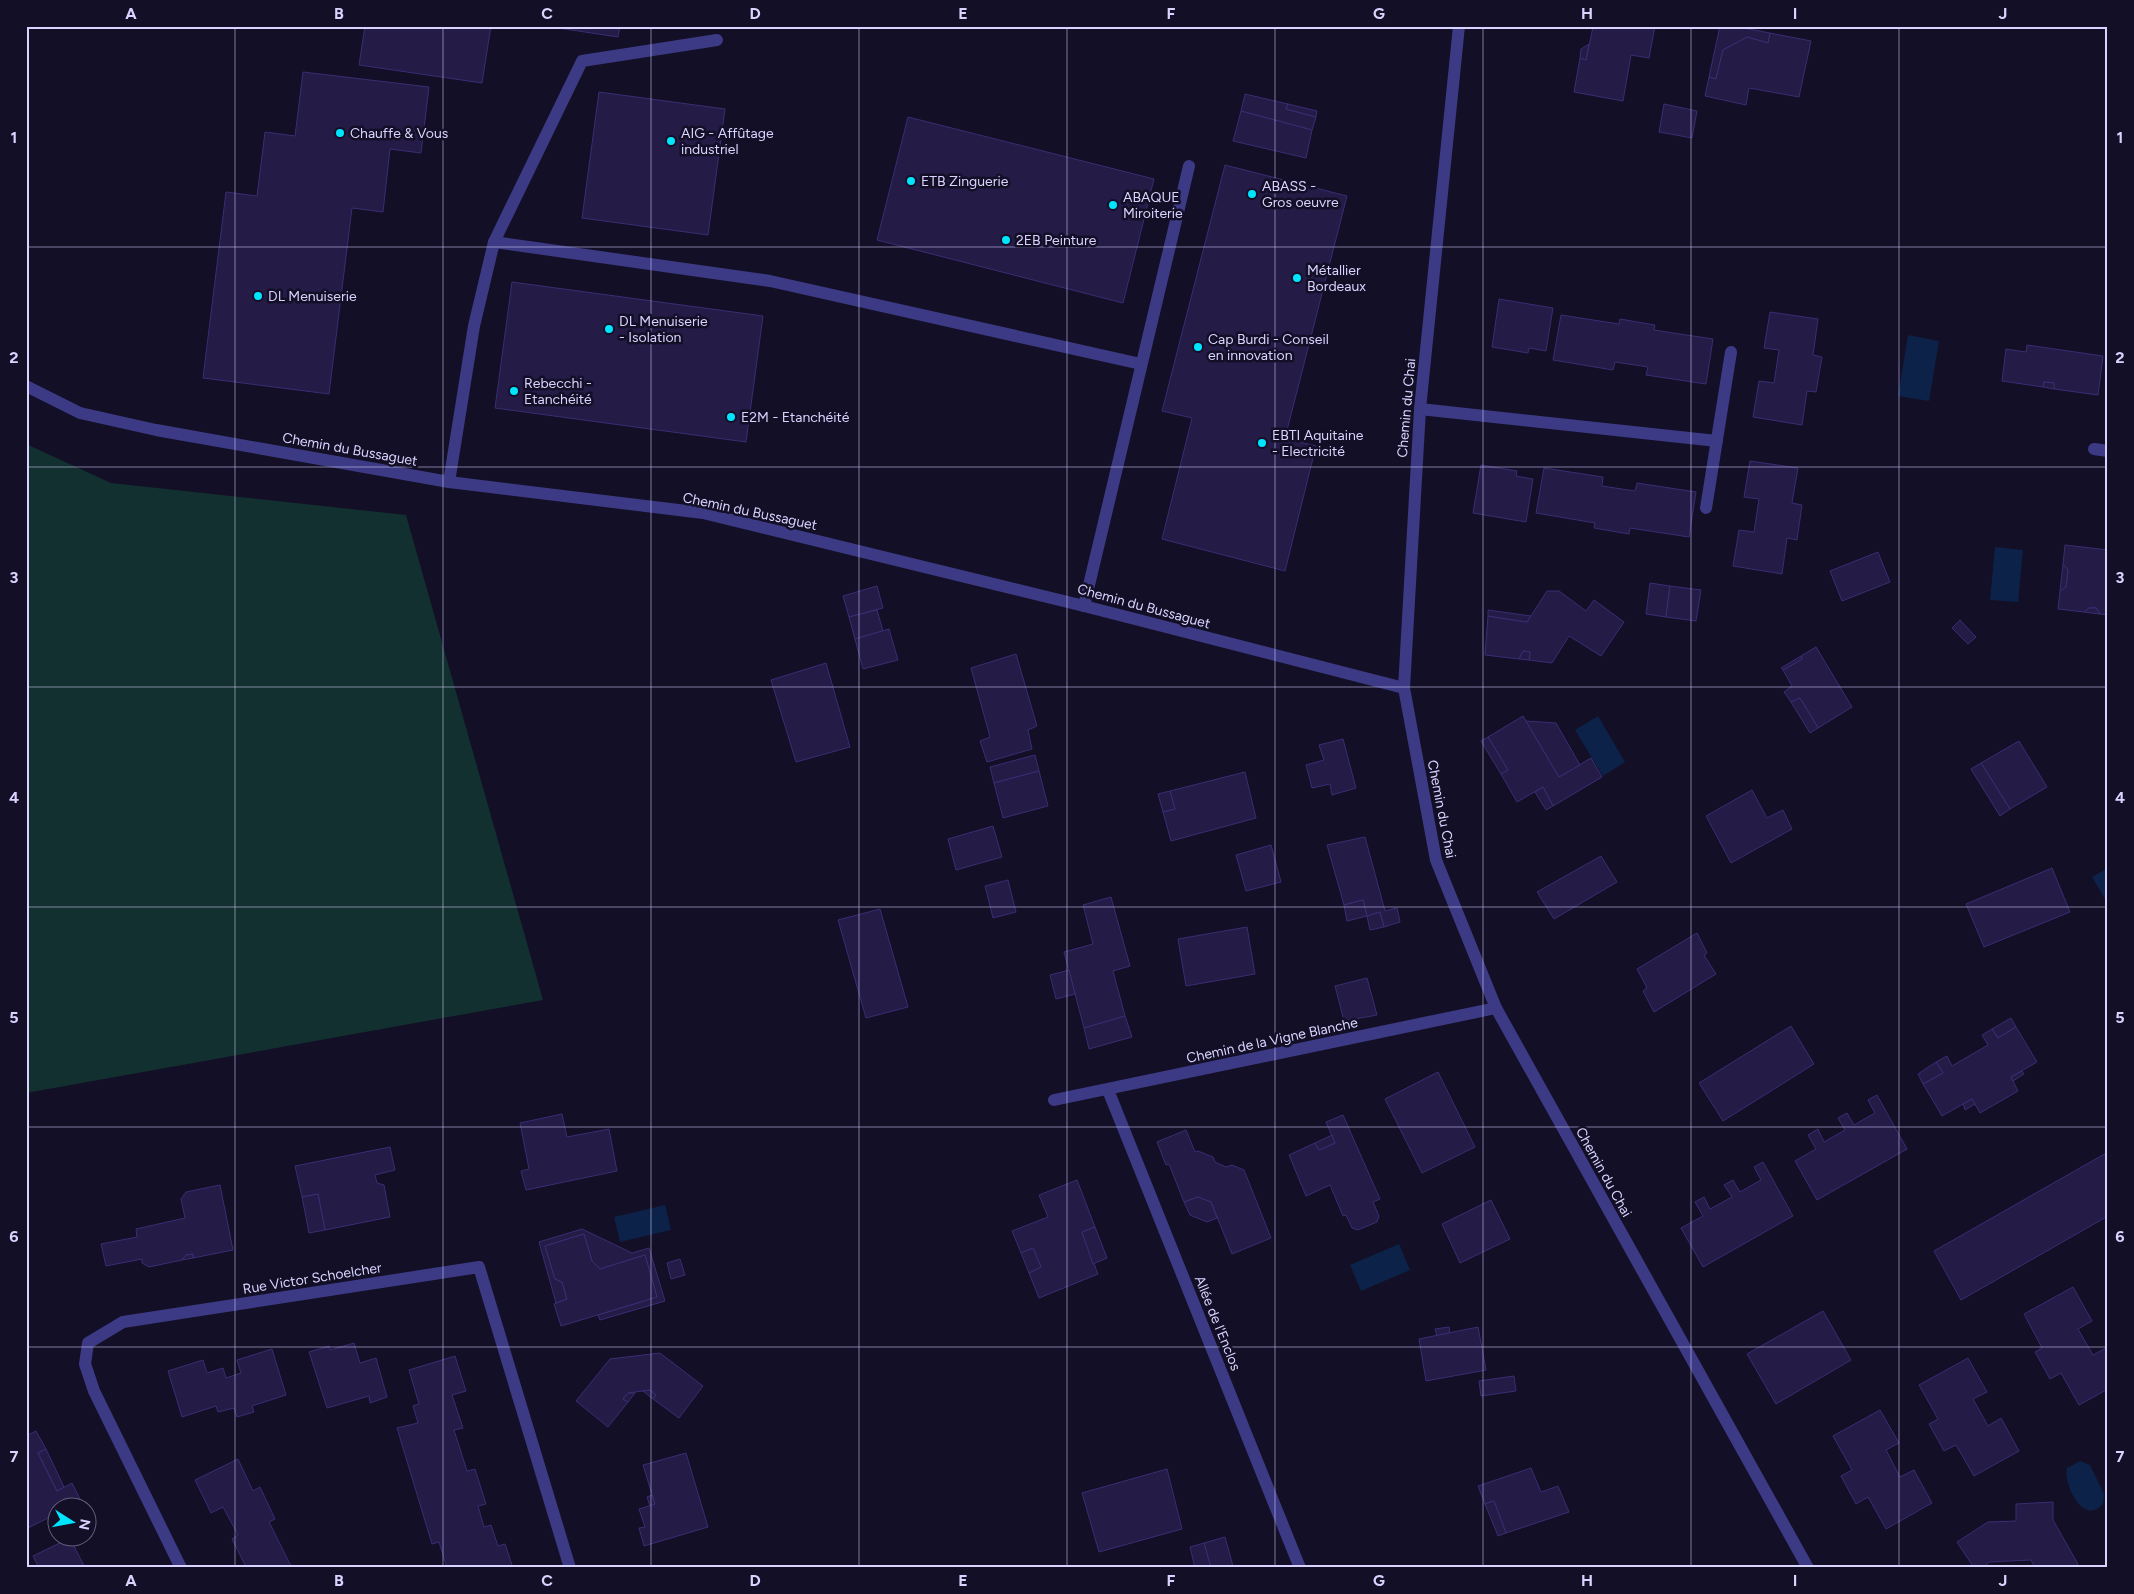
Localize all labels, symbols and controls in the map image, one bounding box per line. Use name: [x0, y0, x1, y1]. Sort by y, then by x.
text: A: [125, 4, 137, 23]
text: B: [334, 4, 344, 23]
text: C: [541, 4, 553, 23]
text: D: [749, 4, 761, 23]
text: E: [958, 4, 968, 23]
text: F: [1167, 4, 1176, 23]
text: G: [1373, 4, 1385, 23]
text: H: [1581, 4, 1593, 23]
text: I: [1793, 4, 1797, 23]
text: J: [1999, 4, 2007, 23]
place label: Chauffe & Vous: [350, 125, 448, 142]
place label: AIG - Affûtage industriel: [681, 125, 774, 158]
marker: Chauffe & Vous: [334, 127, 346, 139]
text: 1: [11, 128, 17, 147]
text: 1: [2117, 128, 2123, 147]
marker: AIG - Affûtage industriel: [665, 135, 677, 147]
place label: ETB Zinguerie: [921, 173, 1009, 190]
marker: ETB Zinguerie: [905, 175, 917, 187]
place label: ABASS - Gros oeuvre: [1262, 178, 1339, 211]
marker: ABASS - Gros oeuvre: [1246, 188, 1258, 200]
place label: ABAQUE Miroiterie: [1123, 189, 1183, 222]
marker: ABAQUE Miroiterie: [1107, 199, 1119, 211]
place label: 2EB Peinture: [1016, 232, 1097, 249]
marker: 2EB Peinture: [1000, 234, 1012, 246]
place label: Métallier Bordeaux: [1307, 262, 1366, 295]
marker: Métallier Bordeaux: [1291, 272, 1303, 284]
place label: DL Menuiserie: [268, 288, 357, 305]
marker: DL Menuiserie: [252, 290, 264, 302]
place label: DL Menuiserie - Isolation: [619, 313, 708, 346]
marker: DL Menuiserie - Isolation: [603, 323, 615, 335]
place label: Cap Burdi - Conseil en innovation: [1208, 331, 1329, 364]
marker: Cap Burdi - Conseil en innovation: [1192, 341, 1204, 353]
text: 2: [9, 348, 19, 367]
text: 2: [2115, 348, 2125, 367]
street label: Chemin du Chai: [1394, 358, 1419, 458]
place label: Rebecchi - Etanchéité: [524, 375, 592, 408]
marker: Rebecchi - Etanchéité: [508, 385, 520, 397]
place label: E2M - Etanchéité: [741, 409, 850, 426]
marker: E2M - Etanchéité: [725, 411, 737, 423]
place label: EBTI Aquitaine - Electricité: [1272, 427, 1364, 460]
street label: Chemin du Bussaguet: [281, 429, 419, 470]
marker: EBTI Aquitaine - Electricité: [1256, 437, 1268, 449]
street label: Chemin du Bussaguet: [681, 489, 819, 534]
text: 3: [10, 568, 19, 587]
text: 3: [2116, 568, 2125, 587]
street label: Chemin du Bussaguet: [1076, 581, 1212, 632]
street label: Chemin du Chai: [1424, 759, 1459, 860]
text: 4: [9, 788, 19, 807]
text: 4: [2115, 788, 2125, 807]
text: 5: [9, 1008, 19, 1027]
text: 5: [2115, 1008, 2125, 1027]
street label: Chemin de la Vigne Blanche: [1185, 1014, 1360, 1067]
street label: Chemin du Chai: [1572, 1124, 1635, 1220]
text: 6: [9, 1227, 19, 1246]
text: 6: [2115, 1227, 2125, 1246]
street label: Rue Victor Schoelcher: [241, 1259, 383, 1298]
street label: Allée de l'Enclos: [1191, 1273, 1244, 1373]
text: 7: [10, 1447, 19, 1466]
text: 7: [2116, 1447, 2125, 1466]
north arrow: [48, 1496, 98, 1546]
text: N: [75, 1517, 94, 1531]
text: A: [125, 1571, 137, 1590]
text: B: [334, 1571, 344, 1590]
text: C: [541, 1571, 553, 1590]
text: D: [749, 1571, 761, 1590]
text: E: [958, 1571, 968, 1590]
text: F: [1167, 1571, 1176, 1590]
text: G: [1373, 1571, 1385, 1590]
text: H: [1581, 1571, 1593, 1590]
text: I: [1793, 1571, 1797, 1590]
text: J: [1999, 1571, 2007, 1590]

